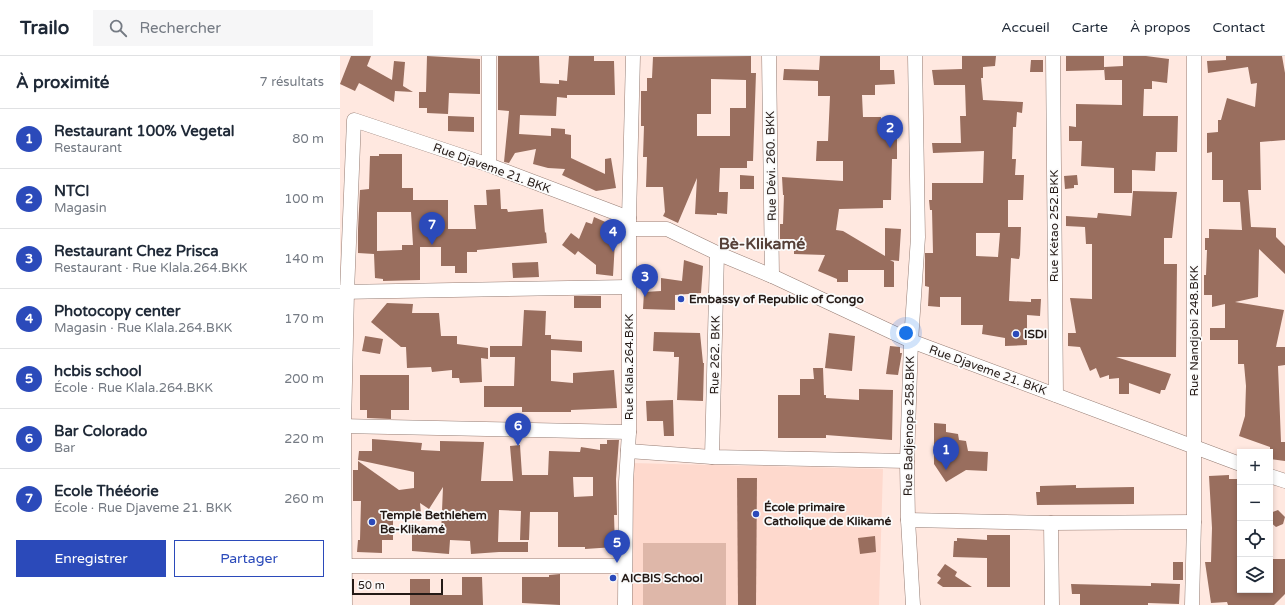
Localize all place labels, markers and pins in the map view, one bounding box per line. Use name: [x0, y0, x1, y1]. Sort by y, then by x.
pin: 2: [877, 115, 903, 148]
pin: 7: [419, 212, 445, 245]
pin: 4: [600, 219, 626, 252]
pin: 3: [632, 264, 658, 297]
place label: Embassy of Republic of Congo: [689, 292, 864, 307]
marker: Embassy of Republic of Congo: [676, 294, 686, 304]
place label: ISDI: [1024, 327, 1047, 341]
marker: ISDI: [1011, 329, 1021, 339]
pin: 6: [505, 413, 531, 446]
pin: 1: [933, 437, 959, 470]
place label: École primaire Catholique de Klikamé: [764, 500, 892, 529]
place label: Temple Bethlehem Be-Klikamé: [379, 508, 487, 536]
marker: École primaire Catholique de Klikamé: [751, 509, 761, 519]
marker: Temple Bethlehem Be-Klikamé: [367, 517, 377, 527]
pin: 5: [604, 530, 630, 563]
place label: AICBIS School: [621, 571, 703, 585]
marker: AICBIS School: [608, 573, 618, 583]

